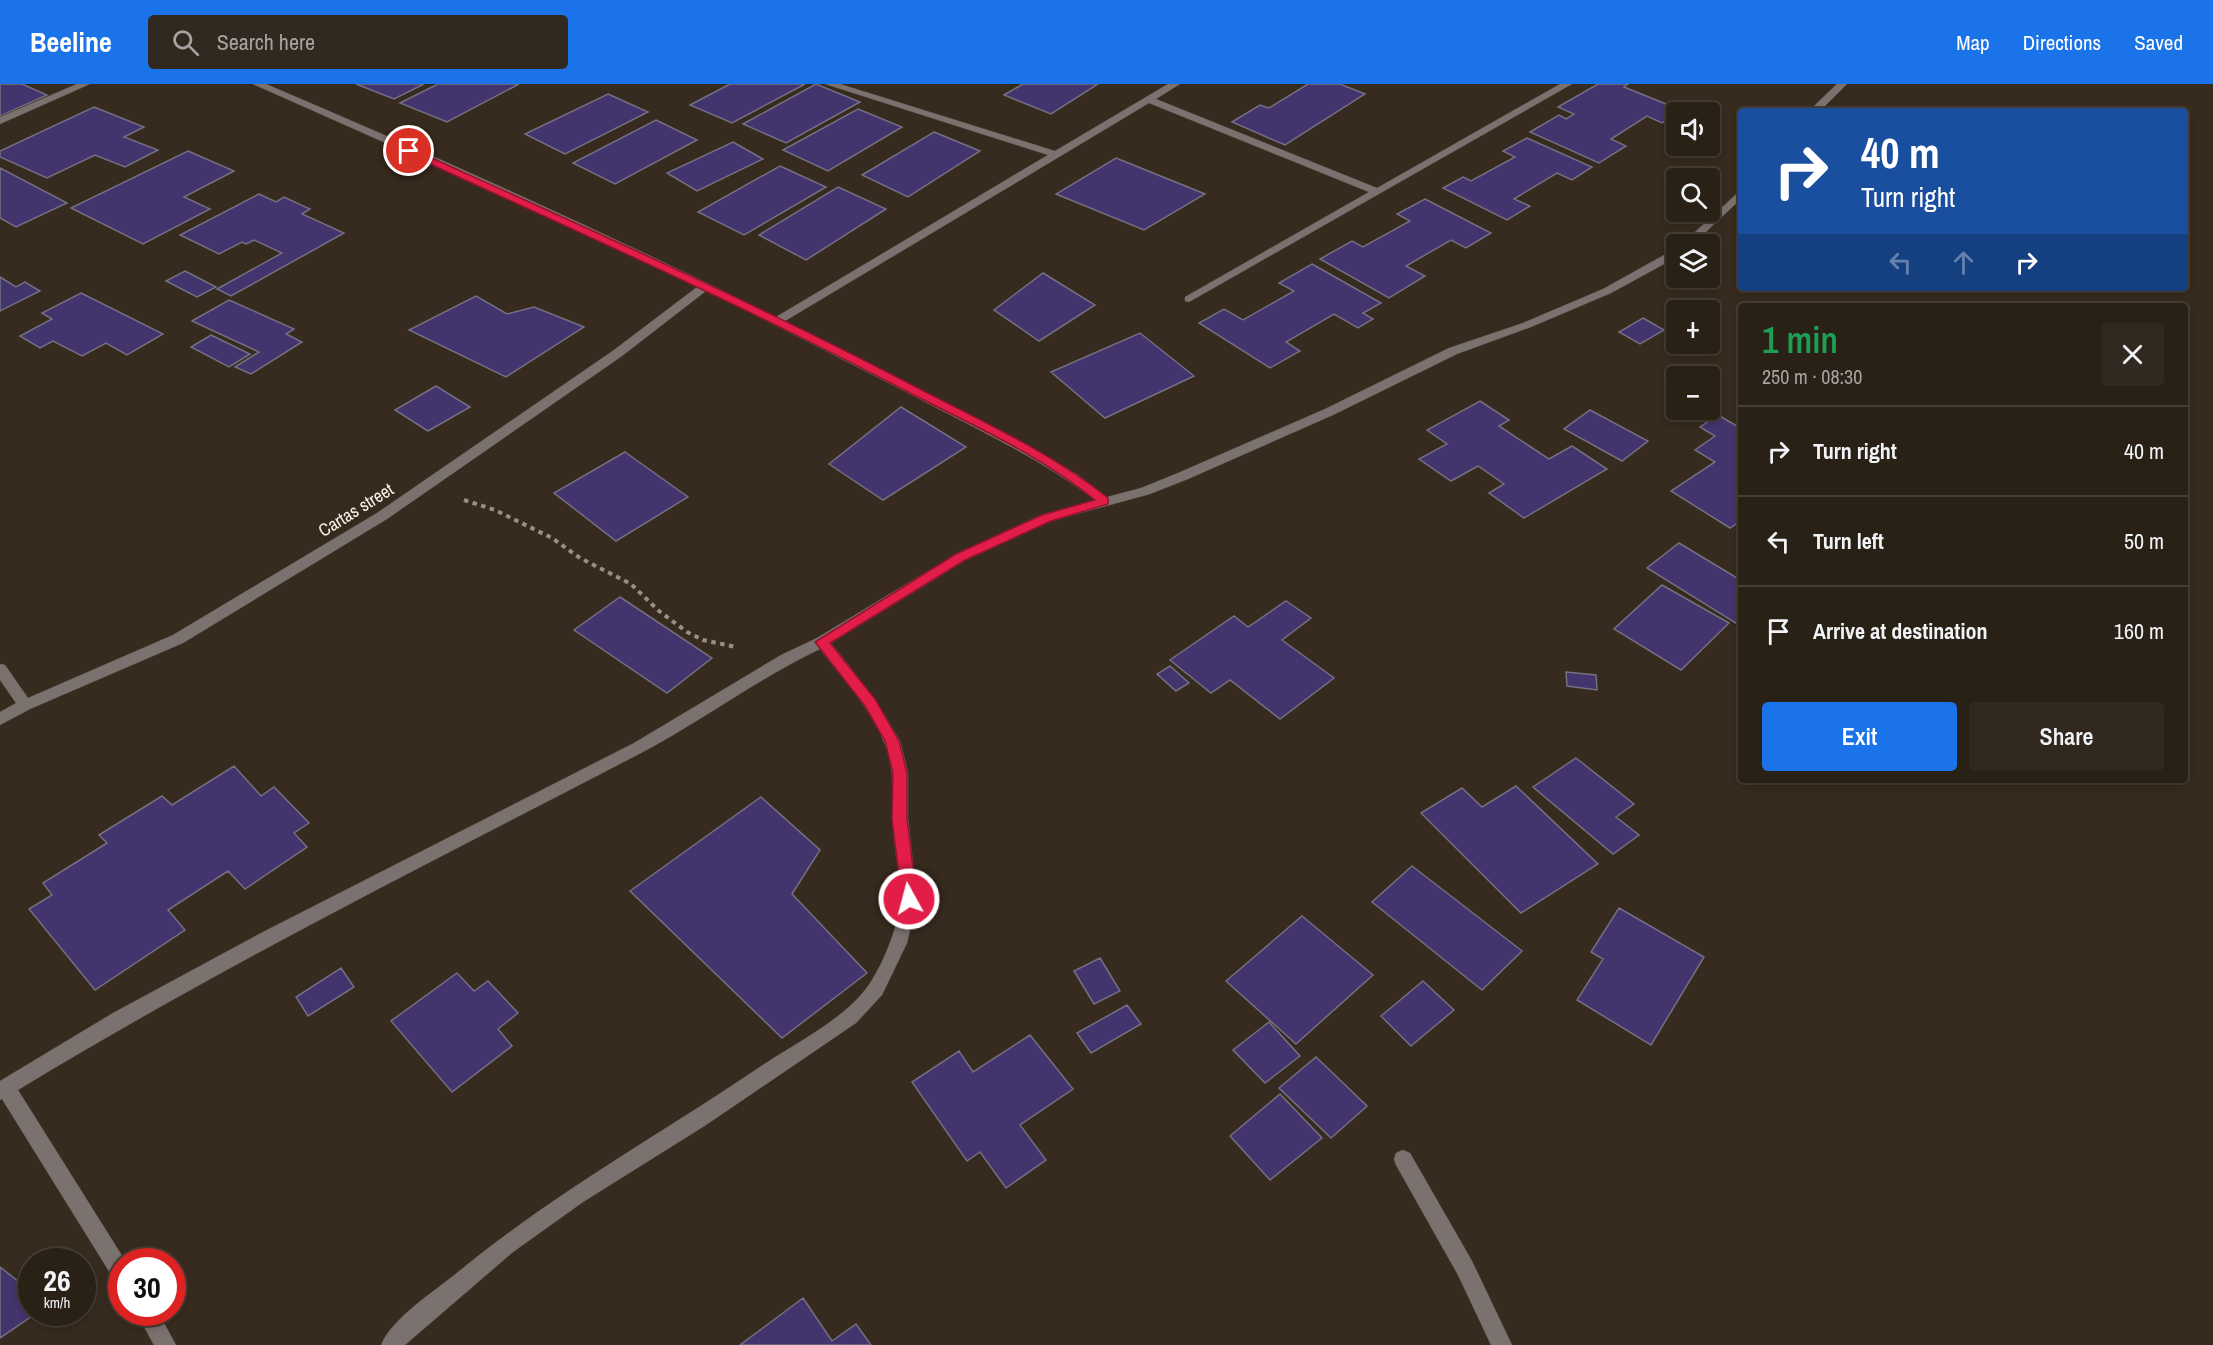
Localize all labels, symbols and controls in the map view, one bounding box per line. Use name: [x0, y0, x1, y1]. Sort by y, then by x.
search box: [148, 15, 568, 69]
text: Beeline: [30, 23, 112, 61]
icon: search: [169, 26, 202, 59]
text: Search here: [217, 27, 315, 57]
text: Map: [1956, 28, 1990, 57]
text: Directions: [2023, 28, 2101, 57]
text: Saved: [2134, 28, 2183, 57]
map controls: [1666, 102, 1720, 420]
button: sound: [1666, 102, 1720, 156]
pin: [383, 125, 434, 176]
text: 40 m: [1861, 125, 1940, 181]
icon: right: [1762, 132, 1840, 210]
icon: arrive: [392, 134, 425, 167]
button: search: [1666, 168, 1720, 222]
text: Turn right: [1861, 179, 1955, 215]
button: layers: [1666, 234, 1720, 288]
icon: left: [1884, 246, 1917, 279]
icon: ahead: [1947, 246, 1980, 279]
icon: right: [2010, 246, 2043, 279]
button: +: [1666, 300, 1720, 354]
text: 1 min: [1762, 316, 1838, 364]
button: close: [2101, 323, 2164, 386]
text: 250 m · 08:30: [1762, 363, 1862, 390]
button: −: [1666, 366, 1720, 420]
icon: right: [1762, 435, 1795, 468]
text: Turn right: [1813, 436, 1897, 466]
text: 40 m: [2124, 436, 2164, 466]
street label: Cartas street: [313, 477, 398, 543]
icon: left: [1762, 525, 1795, 558]
text: Turn left: [1813, 526, 1884, 556]
text: 50 m: [2124, 526, 2164, 556]
icon: arrive: [1762, 615, 1795, 648]
text: Arrive at destination: [1813, 616, 1987, 646]
text: 160 m: [2114, 616, 2164, 646]
button: Exit: [1762, 702, 1957, 771]
button: Share: [1969, 702, 2164, 771]
position arrow: [877, 867, 941, 931]
speed limit sign: 30: [108, 1248, 186, 1326]
text: 26: [43, 1260, 71, 1300]
text: km/h: [44, 1292, 70, 1313]

